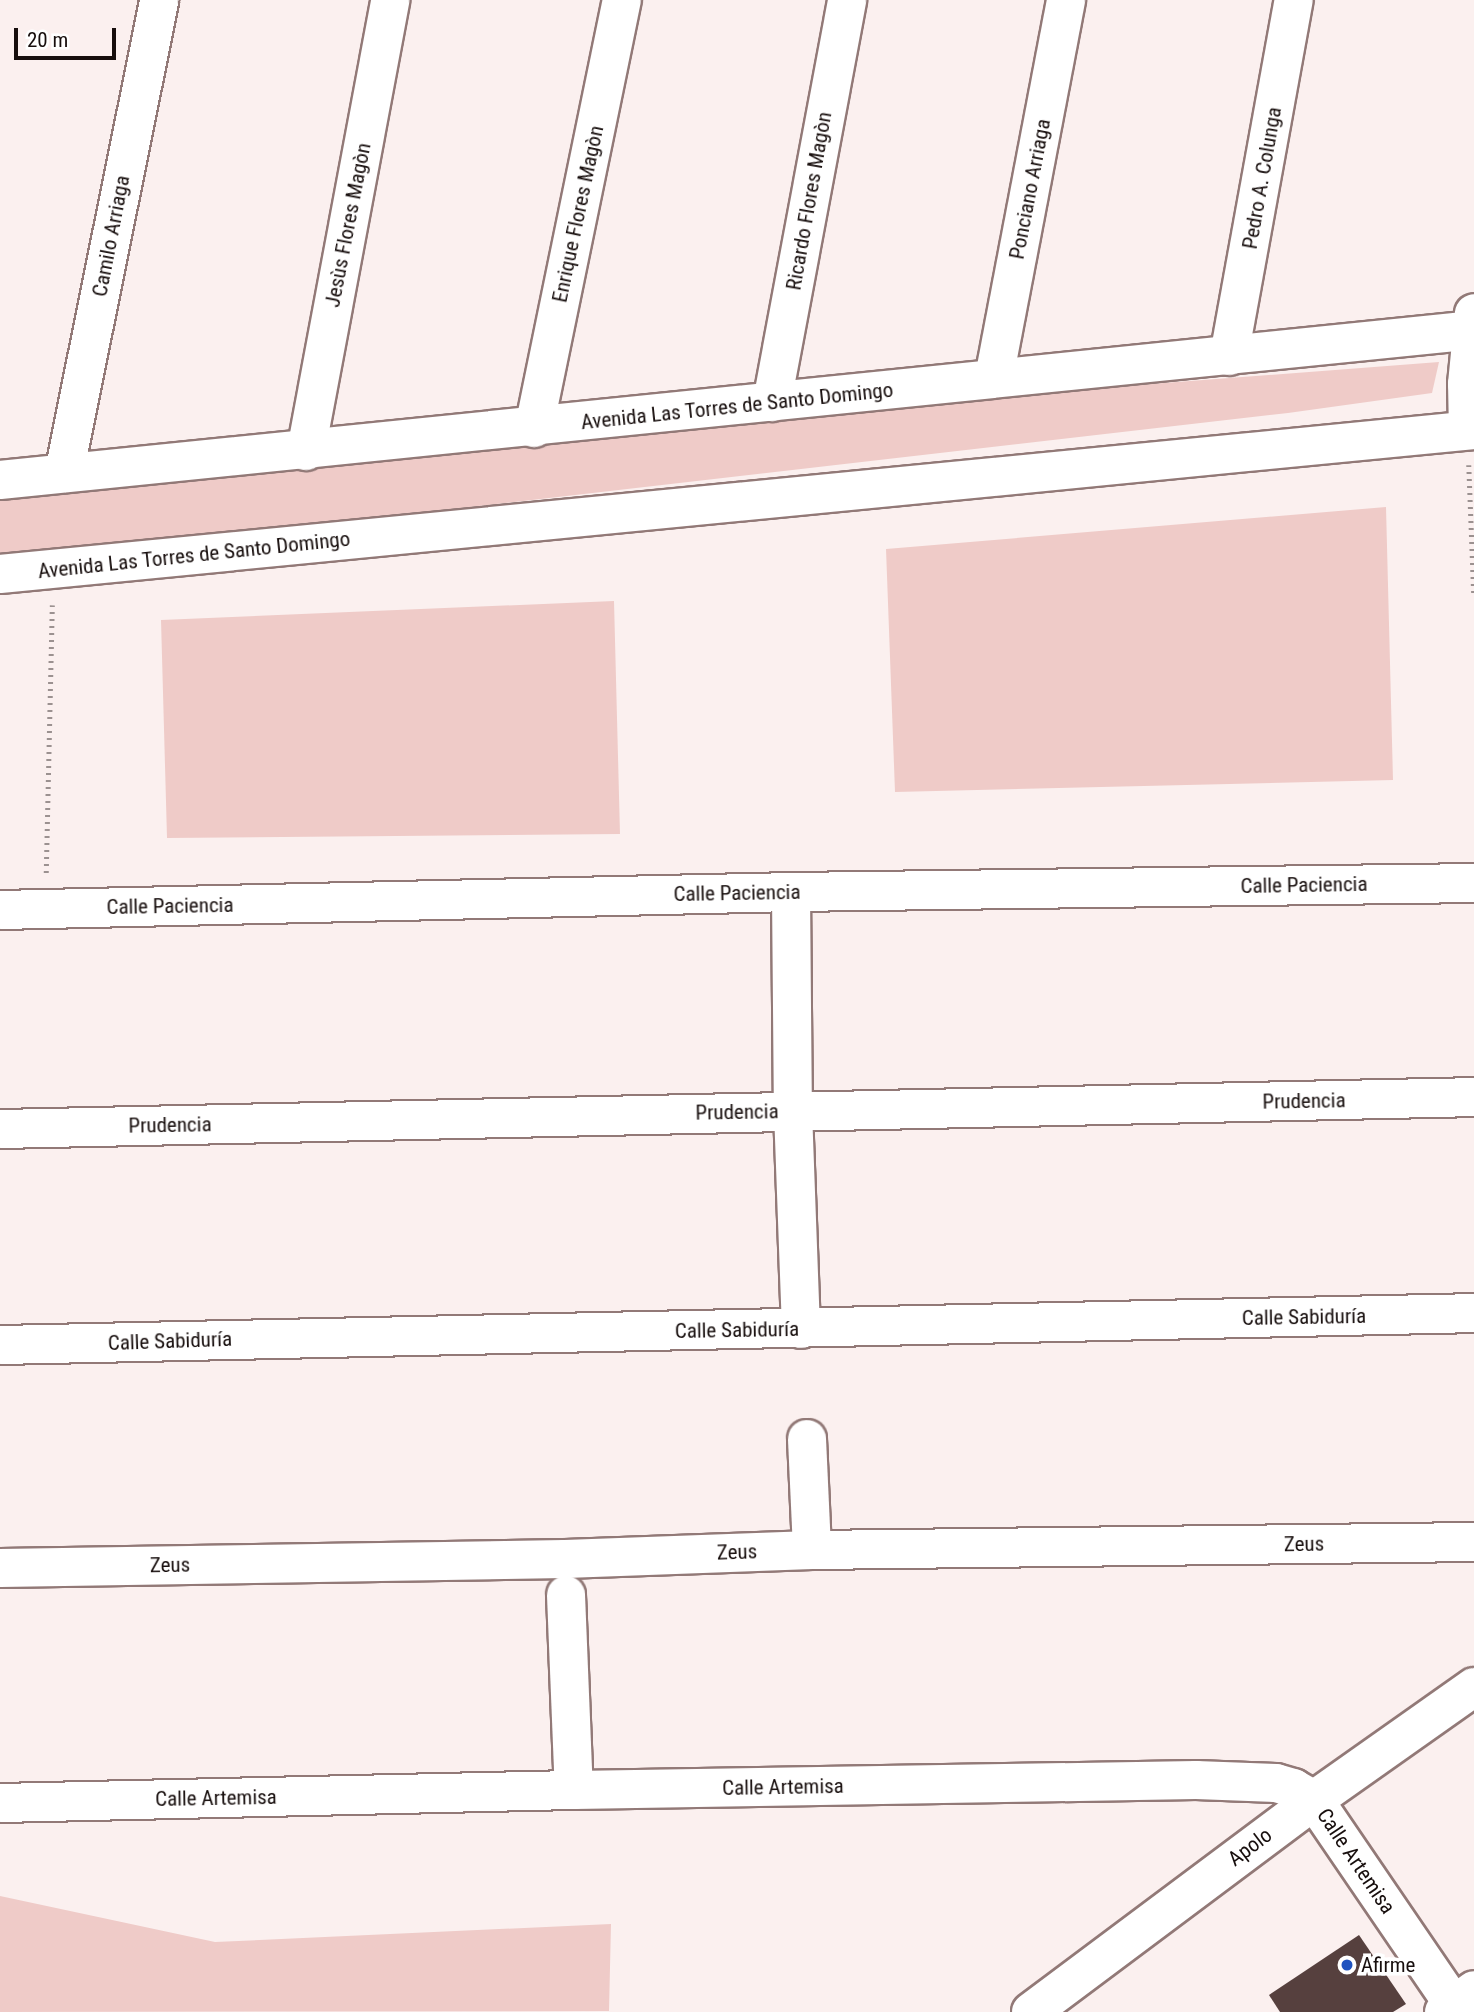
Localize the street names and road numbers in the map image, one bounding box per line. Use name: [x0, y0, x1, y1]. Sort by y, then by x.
street label: Pedro A. Colunga: [1237, 105, 1287, 251]
street label: Ricardo Flores Magòn: [781, 110, 837, 292]
street label: Ponciano Arriaga: [1004, 117, 1056, 261]
street label: Enrique Flores Magòn: [547, 123, 609, 305]
street label: Jesùs Flores Magòn: [320, 141, 376, 309]
street label: Camilo Arriaga: [87, 173, 135, 299]
street label: Avenida Las Torres de Santo Domingo: [579, 377, 895, 435]
street label: Avenida Las Torres de Santo Domingo: [36, 526, 352, 584]
street label: Calle Paciencia: [1240, 871, 1368, 899]
street label: Calle Paciencia: [673, 879, 801, 907]
street label: Calle Paciencia: [106, 892, 234, 920]
street label: Prudencia: [1262, 1088, 1346, 1114]
street label: Prudencia: [695, 1099, 779, 1125]
street label: Prudencia: [128, 1112, 212, 1138]
street label: Calle Sabiduría: [1242, 1303, 1366, 1331]
street label: Calle Sabiduría: [675, 1316, 799, 1344]
street label: Calle Sabiduría: [107, 1326, 233, 1356]
street label: Zeus: [1284, 1531, 1324, 1557]
street label: Zeus: [716, 1539, 758, 1565]
street label: Zeus: [150, 1552, 190, 1578]
street label: Calle Artemisa: [722, 1773, 844, 1801]
street label: Calle Artemisa: [155, 1784, 277, 1812]
street label: Calle Artemisa: [1312, 1804, 1400, 1918]
street label: Apolo: [1223, 1822, 1277, 1872]

